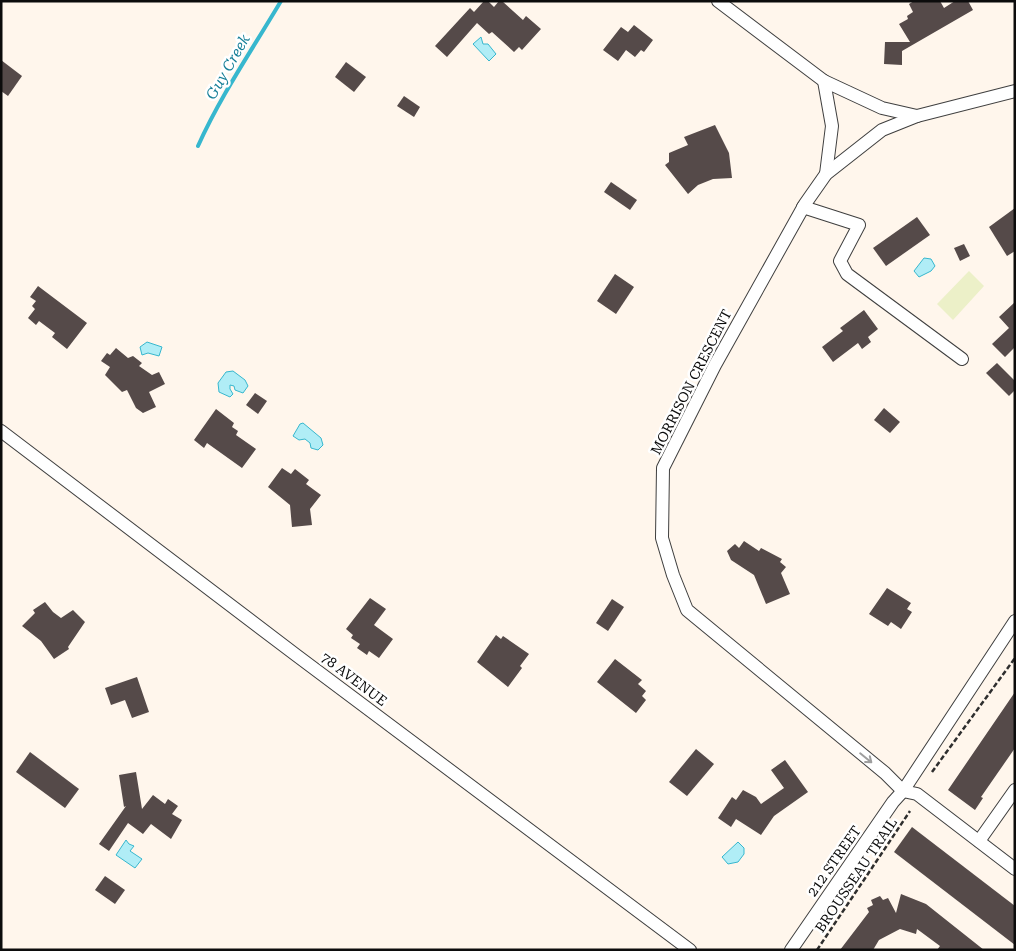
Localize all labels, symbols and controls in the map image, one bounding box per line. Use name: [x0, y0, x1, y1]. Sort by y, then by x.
water label: Guy Creek: [202, 30, 254, 103]
street label: MORRISON CRESCENT: [647, 307, 735, 457]
street label: 78 AVENUE: [318, 649, 390, 709]
one-way arrow: [859, 752, 872, 763]
street label: BROUSSEAU TRAIL: [812, 815, 900, 935]
street label: 212 STREET: [804, 823, 864, 899]

